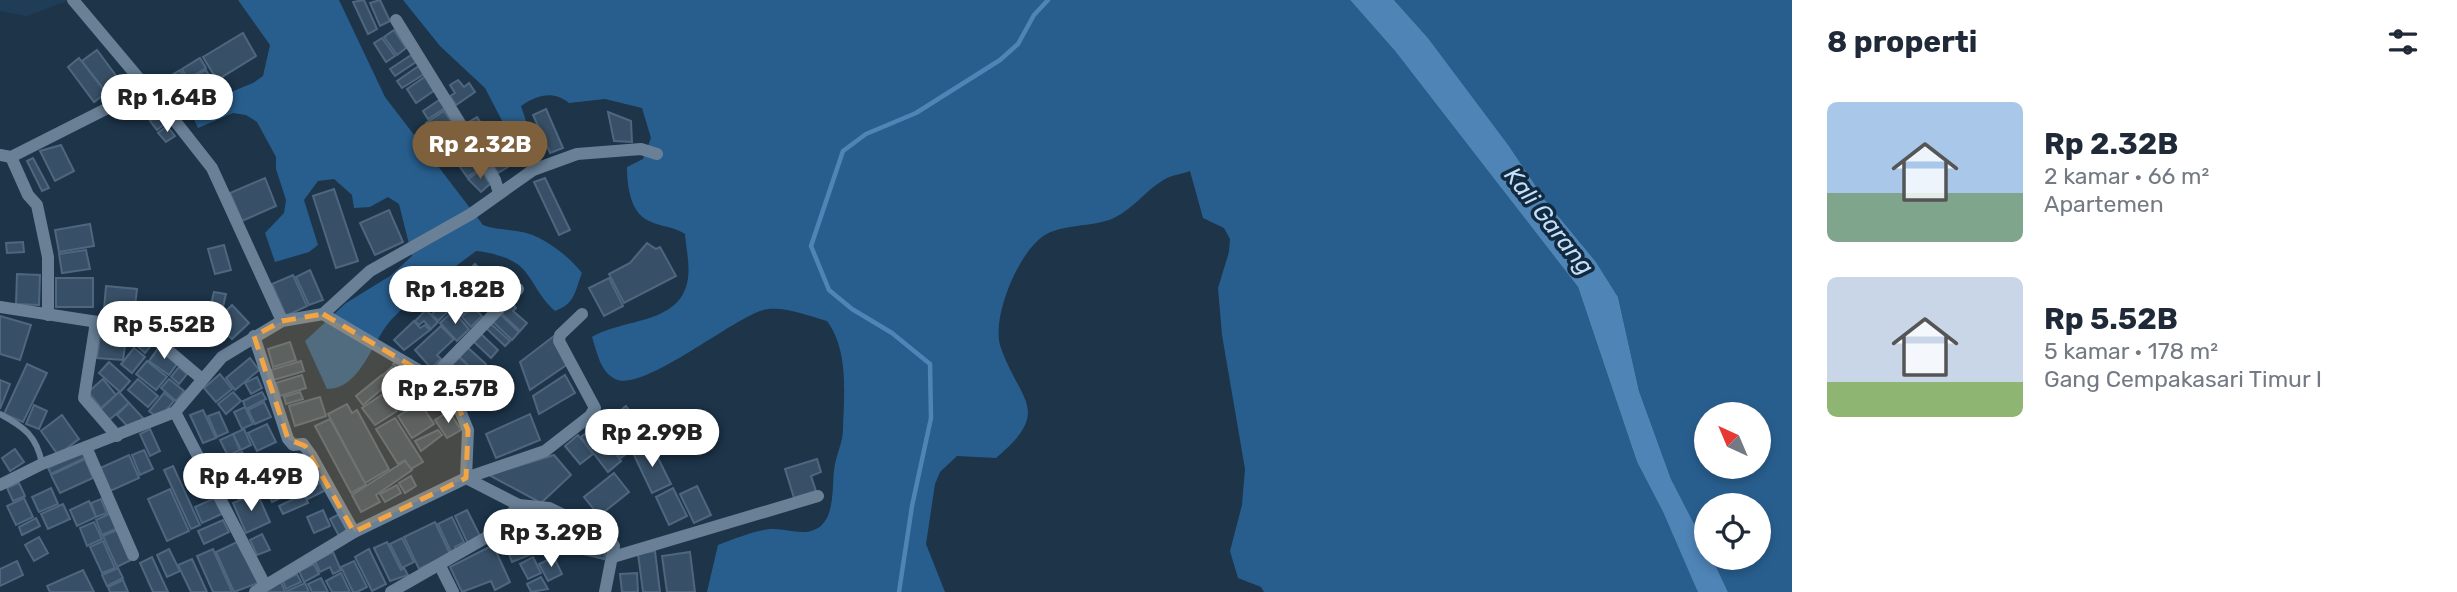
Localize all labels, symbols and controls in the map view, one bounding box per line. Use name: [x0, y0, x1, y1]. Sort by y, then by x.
icon: filters: [2384, 23, 2422, 61]
text: 8 properti: [1827, 24, 1977, 60]
pin: Rp 1.64B: [95, 74, 239, 134]
text: Rp 1.64B: [117, 83, 217, 111]
pin: Rp 2.32B: [408, 122, 552, 181]
text: Rp 2.32B: [2044, 126, 2178, 162]
text: Rp 2.32B: [428, 130, 532, 158]
icon: home: [1883, 130, 1967, 214]
water label: Kali Garang: [1498, 162, 1600, 280]
text: 2 kamar · 66 m²: [2044, 162, 2209, 190]
text: Apartemen: [2044, 190, 2164, 218]
pin: Rp 1.82B: [383, 266, 527, 326]
text: Rp 1.82B: [405, 275, 505, 303]
text: Rp 5.52B: [2044, 301, 2178, 337]
pin: Rp 5.52B: [92, 302, 236, 361]
icon: home: [1883, 305, 1967, 389]
text: Rp 5.52B: [113, 310, 215, 338]
text: 5 kamar · 178 m²: [2044, 337, 2218, 365]
text: Gang Cempakasari Timur I: [2044, 365, 2322, 393]
pin: Rp 2.57B: [376, 366, 520, 425]
text: Rp 2.57B: [397, 374, 499, 402]
north arrow: [1694, 402, 1771, 480]
map controls: [1694, 402, 1771, 570]
pin: Rp 2.99B: [580, 410, 724, 469]
text: Rp 2.99B: [601, 418, 703, 446]
pin: Rp 4.49B: [179, 454, 323, 513]
text: Rp 4.49B: [199, 462, 303, 490]
button: locate: [1694, 493, 1771, 570]
pin: Rp 3.29B: [479, 510, 623, 569]
text: Rp 3.29B: [500, 518, 602, 546]

